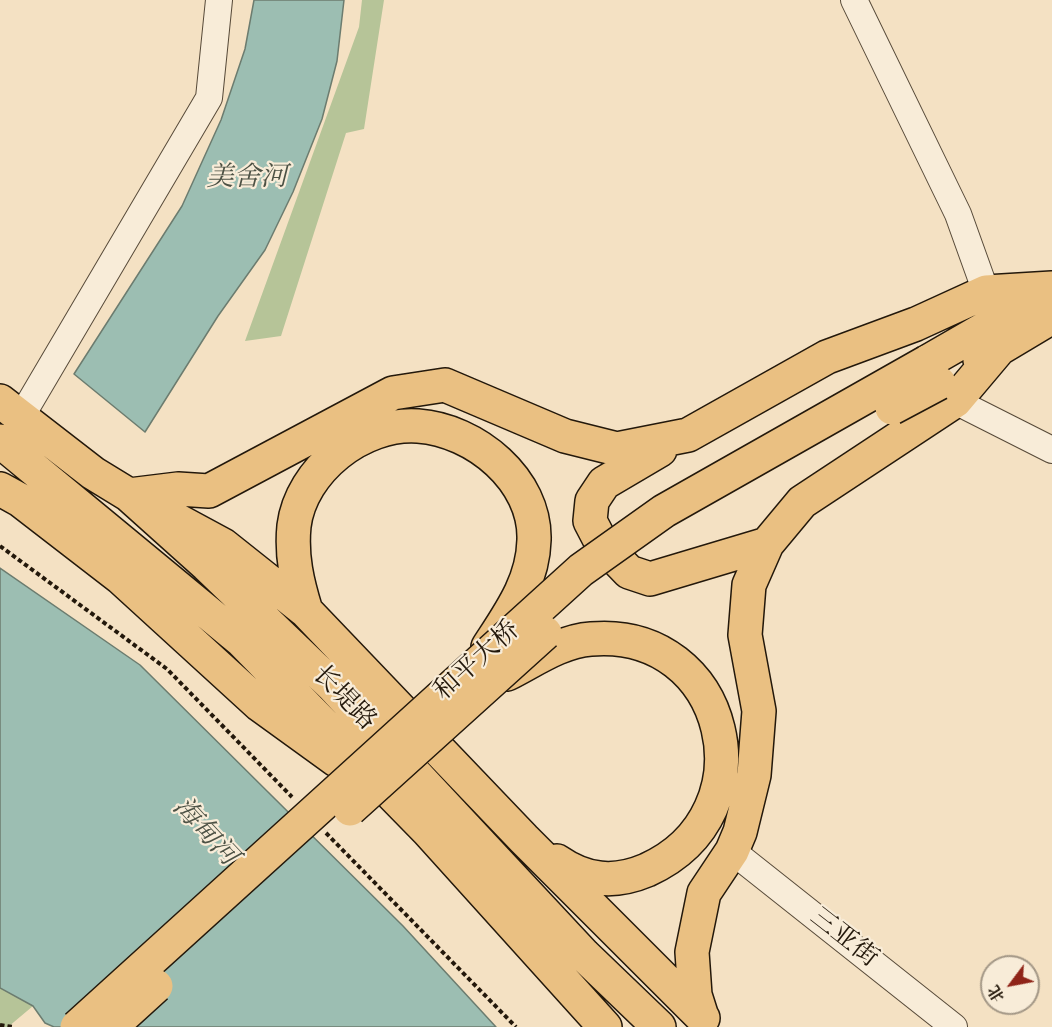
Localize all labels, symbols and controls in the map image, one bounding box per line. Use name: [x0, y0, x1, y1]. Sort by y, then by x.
water label: 美舍河: [207, 163, 287, 195]
street label: 和平大桥: [429, 616, 527, 708]
street label: 长堤路: [305, 660, 381, 738]
water label: 海甸河: [165, 792, 243, 874]
street label: 三亚街: [803, 903, 883, 975]
north arrow: [980, 955, 1040, 1015]
text: 北: [984, 981, 1009, 1006]

